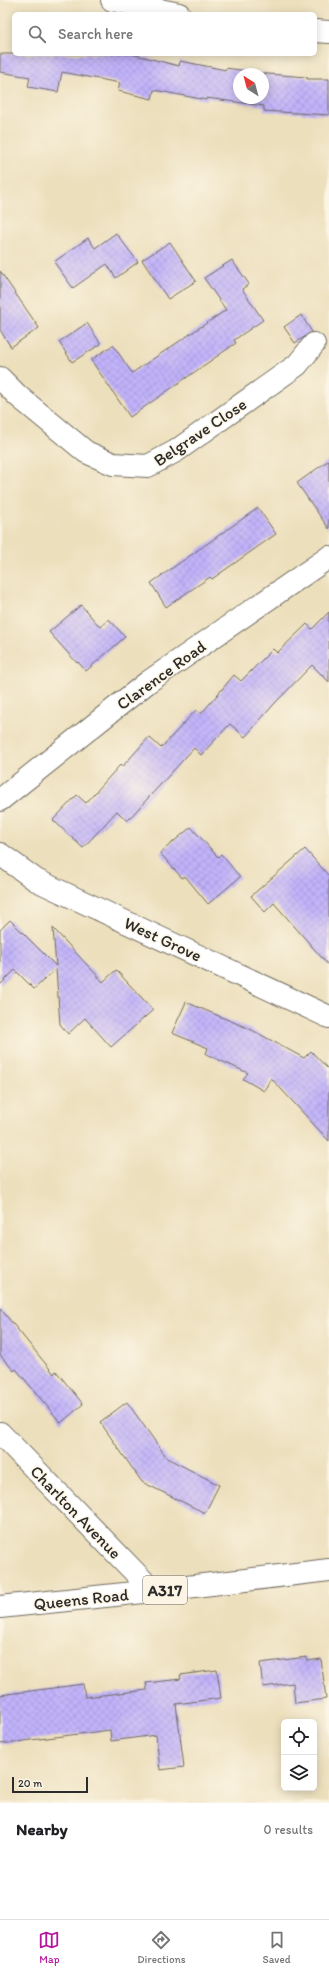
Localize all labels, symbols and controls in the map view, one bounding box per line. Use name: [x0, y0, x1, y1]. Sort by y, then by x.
search box: [12, 12, 317, 56]
icon: search: [26, 23, 48, 45]
text: Search here: [58, 25, 133, 43]
north arrow: [233, 68, 269, 104]
street label: Belgrave Close: [150, 394, 250, 470]
street label: Clarence Road: [113, 636, 209, 714]
street label: West Grove: [121, 912, 205, 966]
street label: Charlton Avenue: [26, 1461, 126, 1563]
road number: A317: [143, 1576, 187, 1604]
street label: Queens Road: [32, 1584, 130, 1614]
map controls: [281, 1719, 317, 1791]
button: locate: [281, 1719, 317, 1755]
button: layers: [281, 1755, 317, 1791]
scale bar: [12, 1775, 88, 1794]
text: 20 m: [18, 1777, 42, 1790]
text: Nearby: [16, 1819, 68, 1839]
text: 0 results: [263, 1822, 313, 1837]
tab: Map: [38, 1929, 60, 1966]
tab: Directions: [137, 1929, 186, 1966]
tab: Saved: [262, 1929, 291, 1966]

